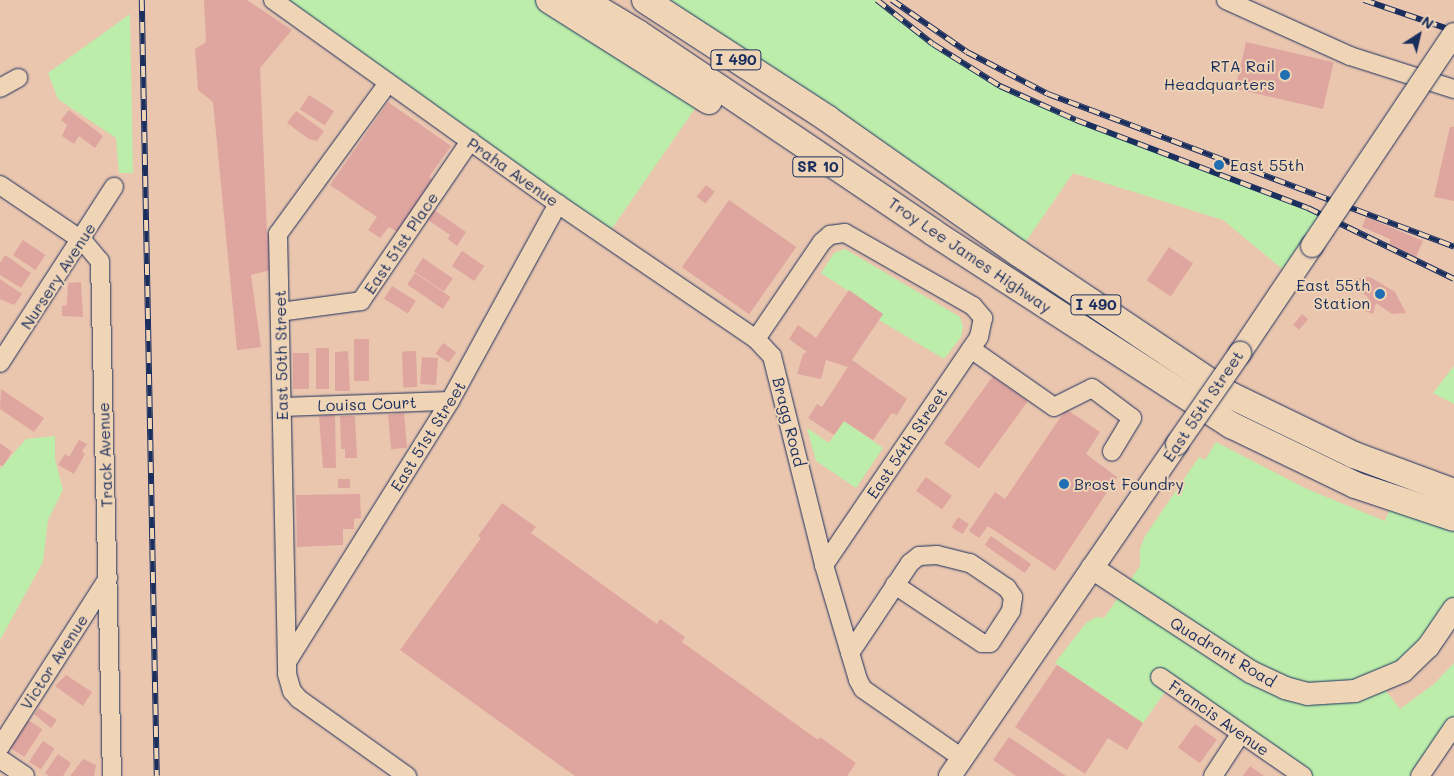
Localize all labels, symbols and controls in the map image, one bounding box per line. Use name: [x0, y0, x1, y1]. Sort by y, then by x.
north arrow: [1394, 10, 1444, 60]
text: N: [1418, 11, 1438, 33]
road number: I 490: [710, 48, 762, 72]
place label: RTA Rail Headquarters: [1164, 56, 1275, 94]
marker: RTA Rail Headquarters: [1279, 69, 1291, 81]
street label: Praha Avenue: [464, 133, 562, 211]
road number: SR 10: [792, 154, 844, 180]
place label: East 55th: [1230, 155, 1304, 175]
marker: East 55th: [1212, 158, 1226, 172]
street label: East 51st Place: [360, 188, 442, 298]
street label: Troy Lee James Highway: [885, 193, 1055, 317]
street label: Nursery Avenue: [16, 219, 100, 333]
place label: East 55th Station: [1296, 275, 1370, 313]
marker: East 55th Station: [1374, 288, 1386, 300]
street label: East 50th Street: [270, 290, 292, 420]
road number: I 490: [1070, 292, 1122, 318]
street label: East 55th Street: [1159, 347, 1247, 465]
street label: Bragg Road: [769, 375, 809, 469]
street label: East 51st Street: [386, 377, 470, 495]
street label: East 54th Street: [863, 384, 951, 502]
street label: Louisa Court: [317, 393, 417, 415]
street label: Track Avenue: [94, 402, 116, 508]
place label: Brost Foundry: [1074, 474, 1184, 494]
marker: Brost Foundry: [1058, 478, 1070, 490]
street label: Victor Avenue: [16, 611, 92, 713]
street label: Quadrant Road: [1167, 613, 1279, 691]
street label: Francis Avenue: [1165, 676, 1273, 760]

